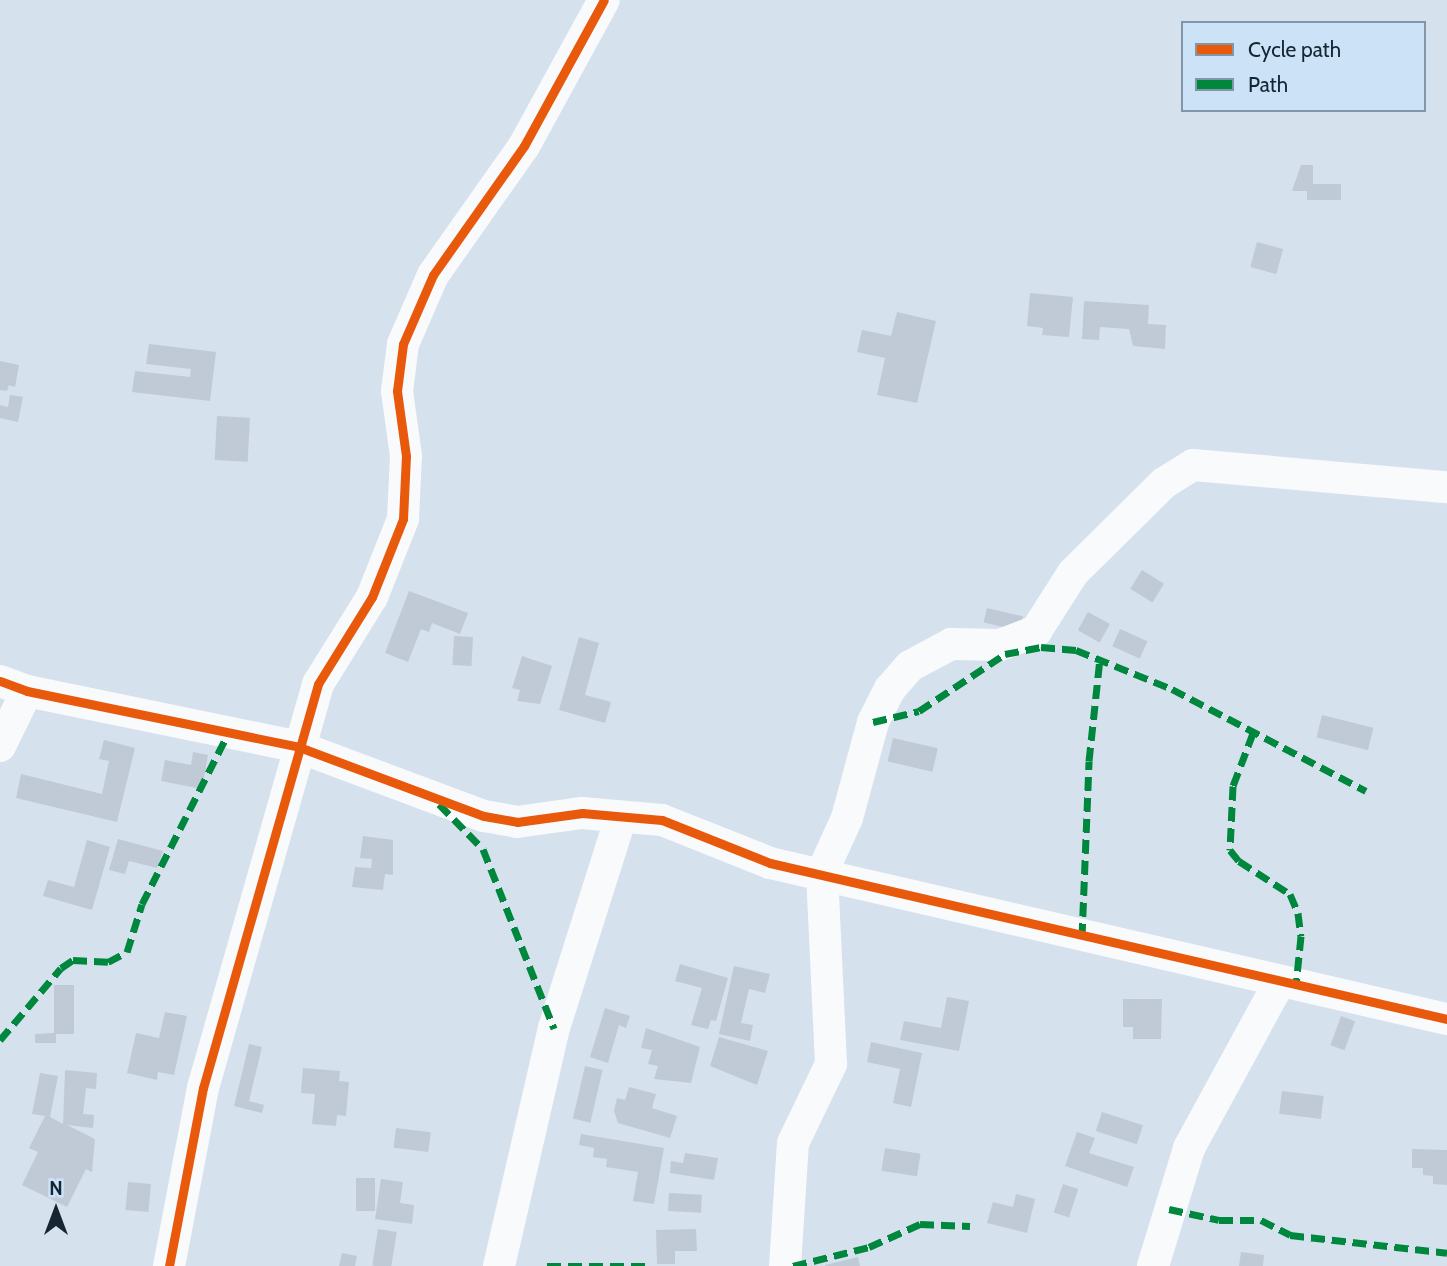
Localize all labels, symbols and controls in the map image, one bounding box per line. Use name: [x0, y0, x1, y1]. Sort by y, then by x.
legend: [1181, 21, 1426, 112]
text: Cycle path: [1248, 37, 1341, 62]
text: Path: [1248, 72, 1288, 97]
north arrow: [21, 1175, 91, 1245]
text: N: [49, 1177, 63, 1200]

